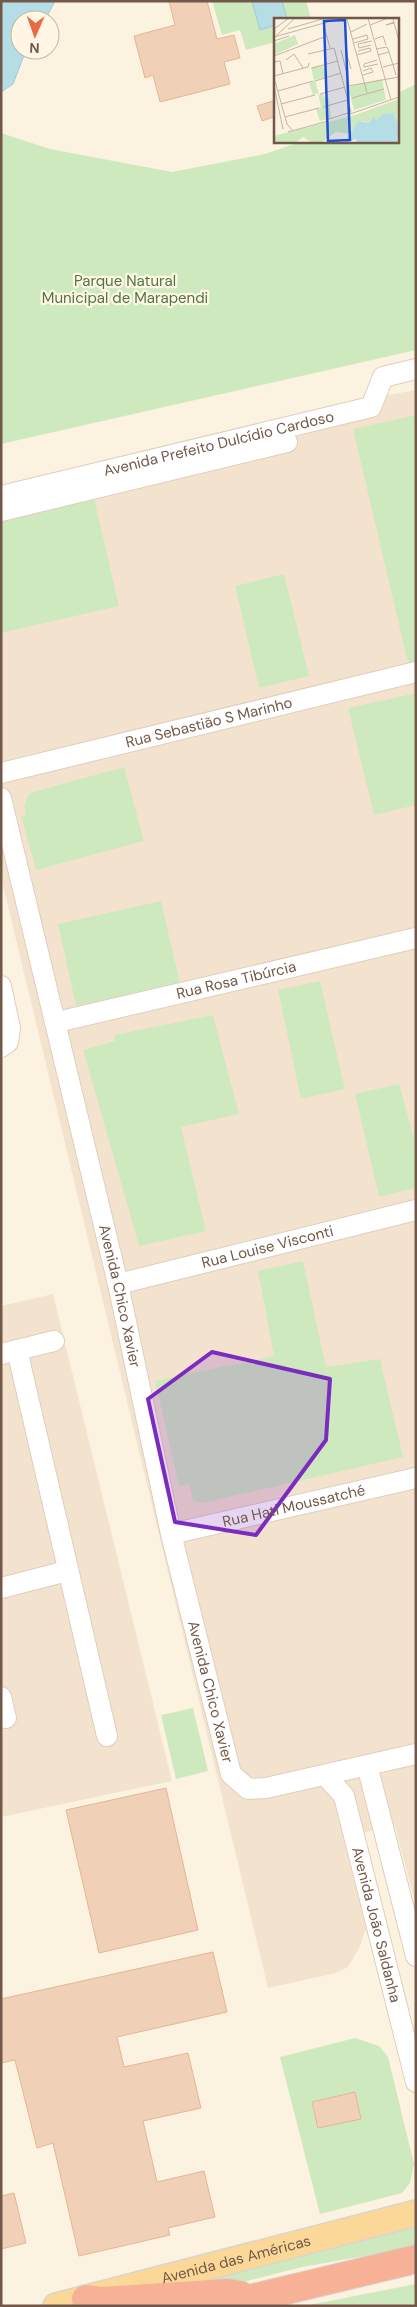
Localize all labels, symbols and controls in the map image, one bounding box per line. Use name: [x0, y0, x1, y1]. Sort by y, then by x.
north arrow: [10, 10, 60, 60]
inset map: [274, 18, 400, 142]
text: N: [29, 39, 40, 57]
park label: Parque Natural Municipal de Marapendi: [42, 271, 208, 308]
street label: Avenida Prefeito Dulcídio Cardoso: [102, 406, 336, 481]
street label: Rua Sebastião S Marinho: [123, 692, 295, 752]
street label: Rua Rosa Tibúrcia: [174, 956, 298, 1004]
street label: Rua Louise Visconti: [199, 1221, 336, 1273]
street label: Avenida Chico Xavier: [94, 1223, 146, 1370]
street label: Rua Hati Moussatché: [220, 1480, 367, 1532]
street label: Avenida Chico Xavier: [183, 1619, 238, 1765]
street label: Avenida João Saldanha: [347, 1845, 406, 2005]
street label: Avenida das Américas: [159, 2231, 313, 2288]

